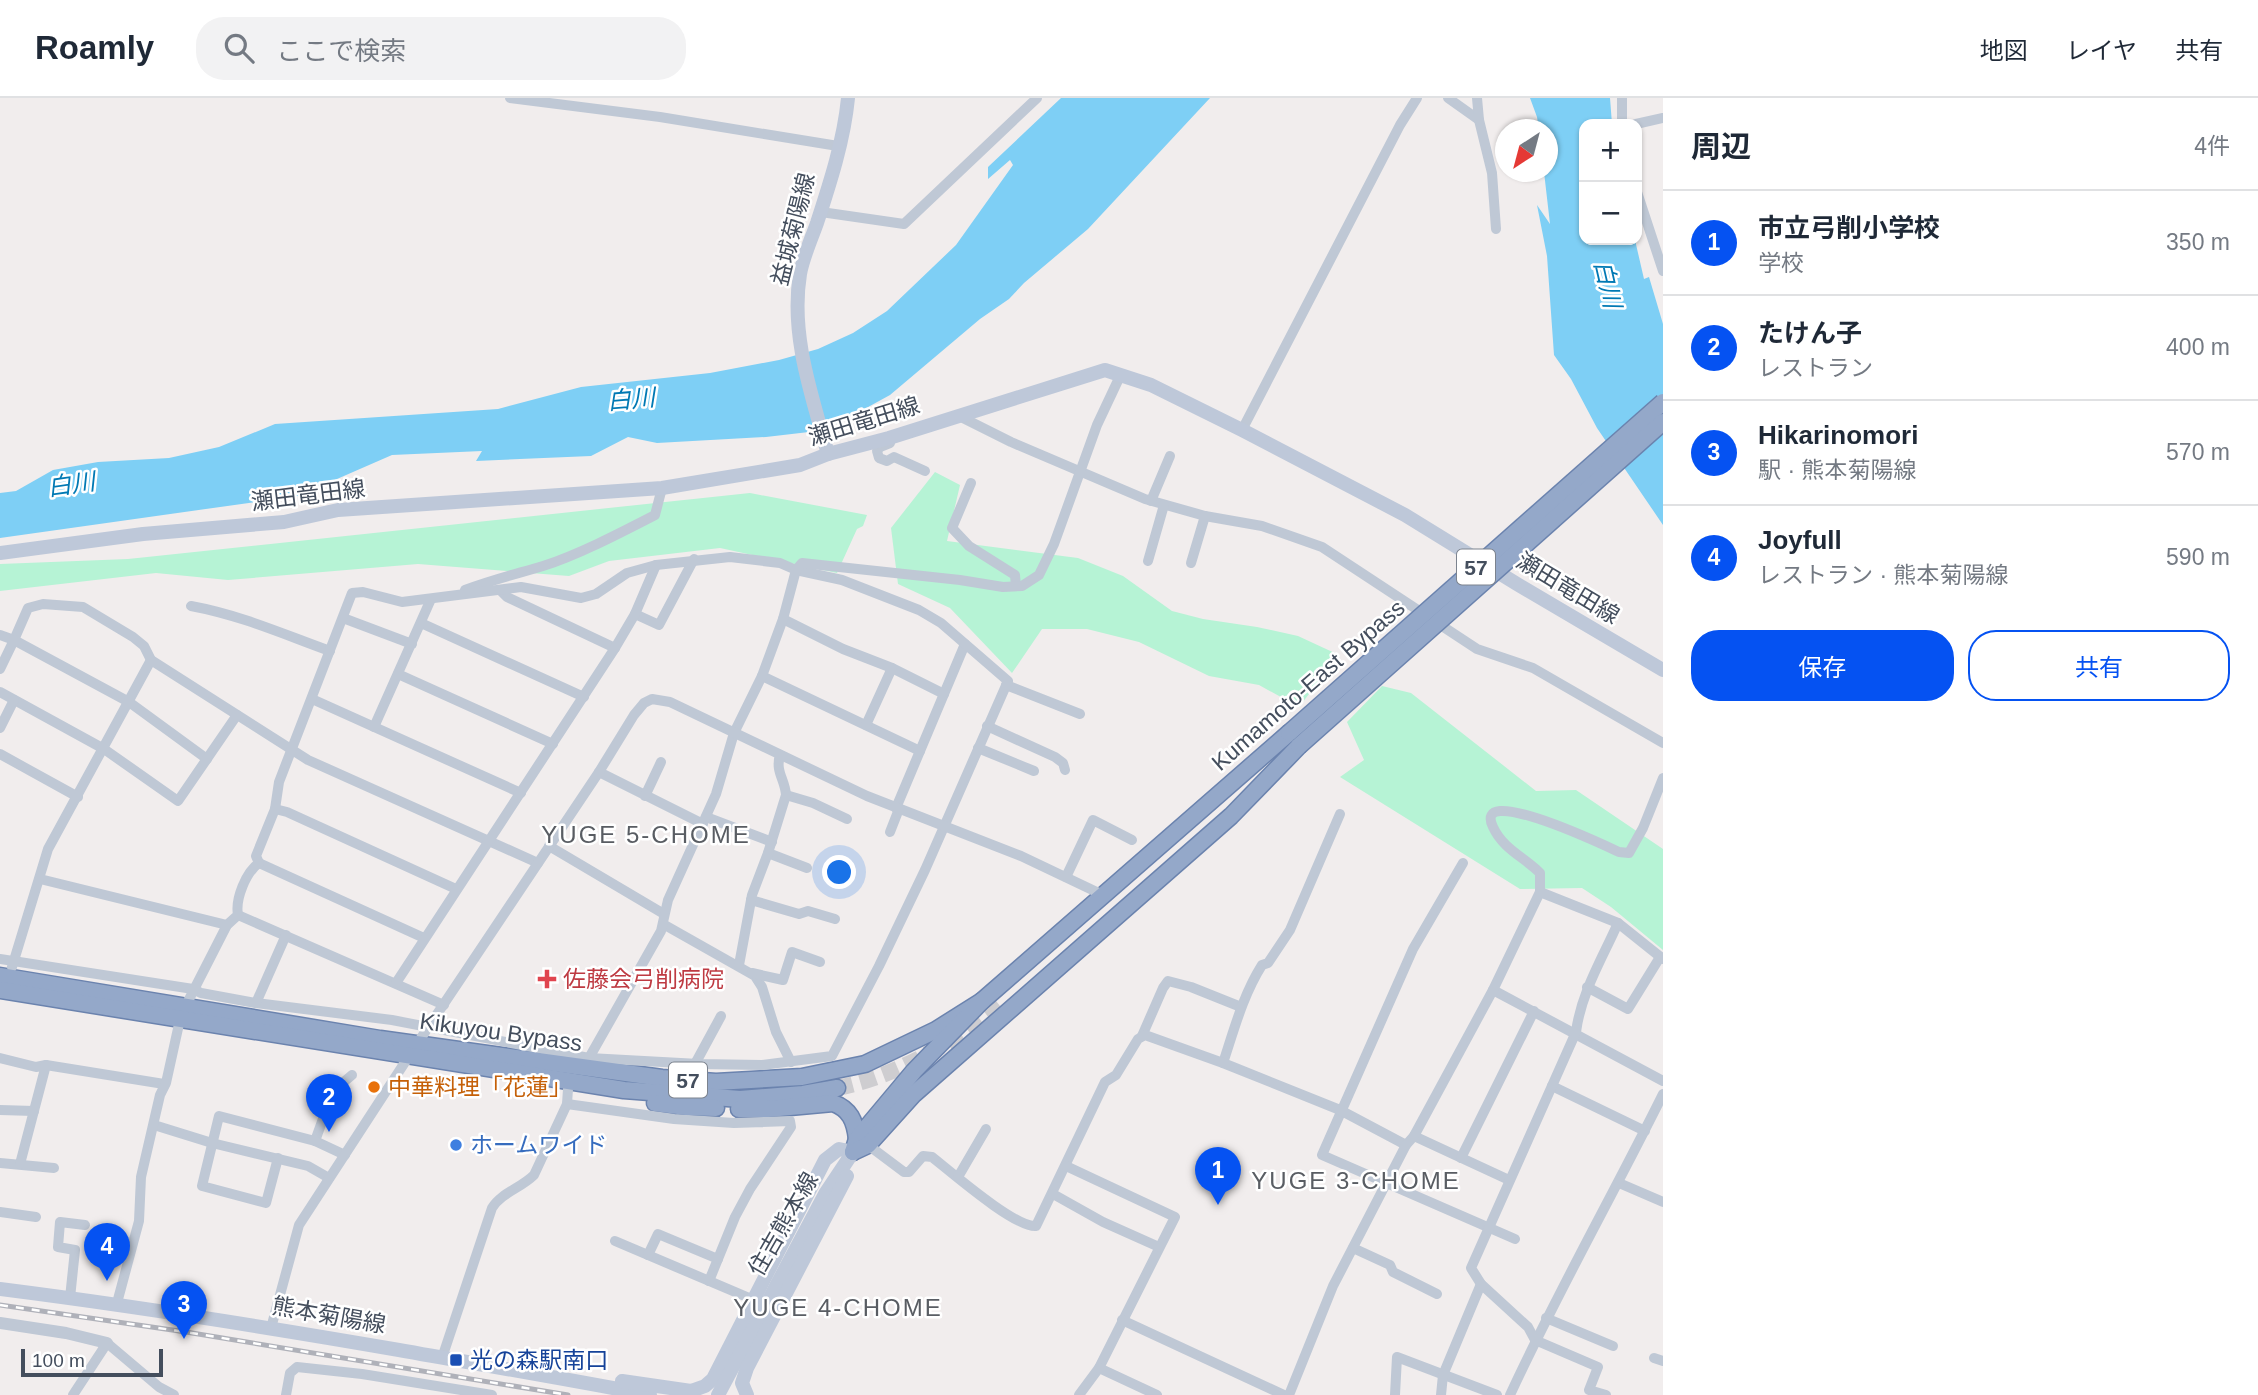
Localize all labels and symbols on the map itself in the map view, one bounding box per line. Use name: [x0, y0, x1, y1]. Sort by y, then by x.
north arrow: [1495, 119, 1558, 182]
street label: 益城菊陽線: [766, 170, 820, 288]
water label: 白川: [1589, 258, 1627, 313]
water label: 白川: [606, 383, 659, 415]
street label: 瀬田竜田線: [805, 392, 923, 450]
water label: 白川: [45, 467, 100, 501]
street label: 瀬田竜田線: [249, 475, 367, 515]
street label: 瀬田竜田線: [1512, 547, 1624, 629]
road number: 57: [1457, 550, 1495, 584]
street label: Kumamoto-East Bypass: [1206, 594, 1410, 776]
district label: YUGE 5-CHOME: [541, 821, 751, 848]
your location: [822, 855, 856, 889]
place label: 佐藤会弓削病院: [563, 966, 724, 992]
marker: 佐藤会弓削病院: [537, 969, 557, 989]
street label: Kikuyou Bypass: [418, 1008, 584, 1056]
road number: 57: [669, 1062, 707, 1098]
pin: 2: [306, 1074, 352, 1132]
place label: 中華料理「花蓮」: [388, 1074, 572, 1100]
marker: 中華料理「花蓮」: [366, 1079, 382, 1095]
place label: ホームワイド: [470, 1132, 607, 1158]
marker: ホームワイド: [448, 1137, 464, 1153]
pin: 1: [1195, 1147, 1241, 1205]
district label: YUGE 3-CHOME: [1251, 1167, 1461, 1194]
street label: 住吉熊本線: [743, 1168, 823, 1280]
pin: 4: [84, 1223, 130, 1281]
pin: 3: [161, 1281, 207, 1339]
street label: 熊本菊陽線: [270, 1292, 388, 1338]
district label: YUGE 4-CHOME: [733, 1294, 943, 1321]
scale bar: [21, 1346, 163, 1378]
place label: 光の森駅南口: [470, 1347, 608, 1373]
marker: 光の森駅南口: [448, 1352, 464, 1368]

